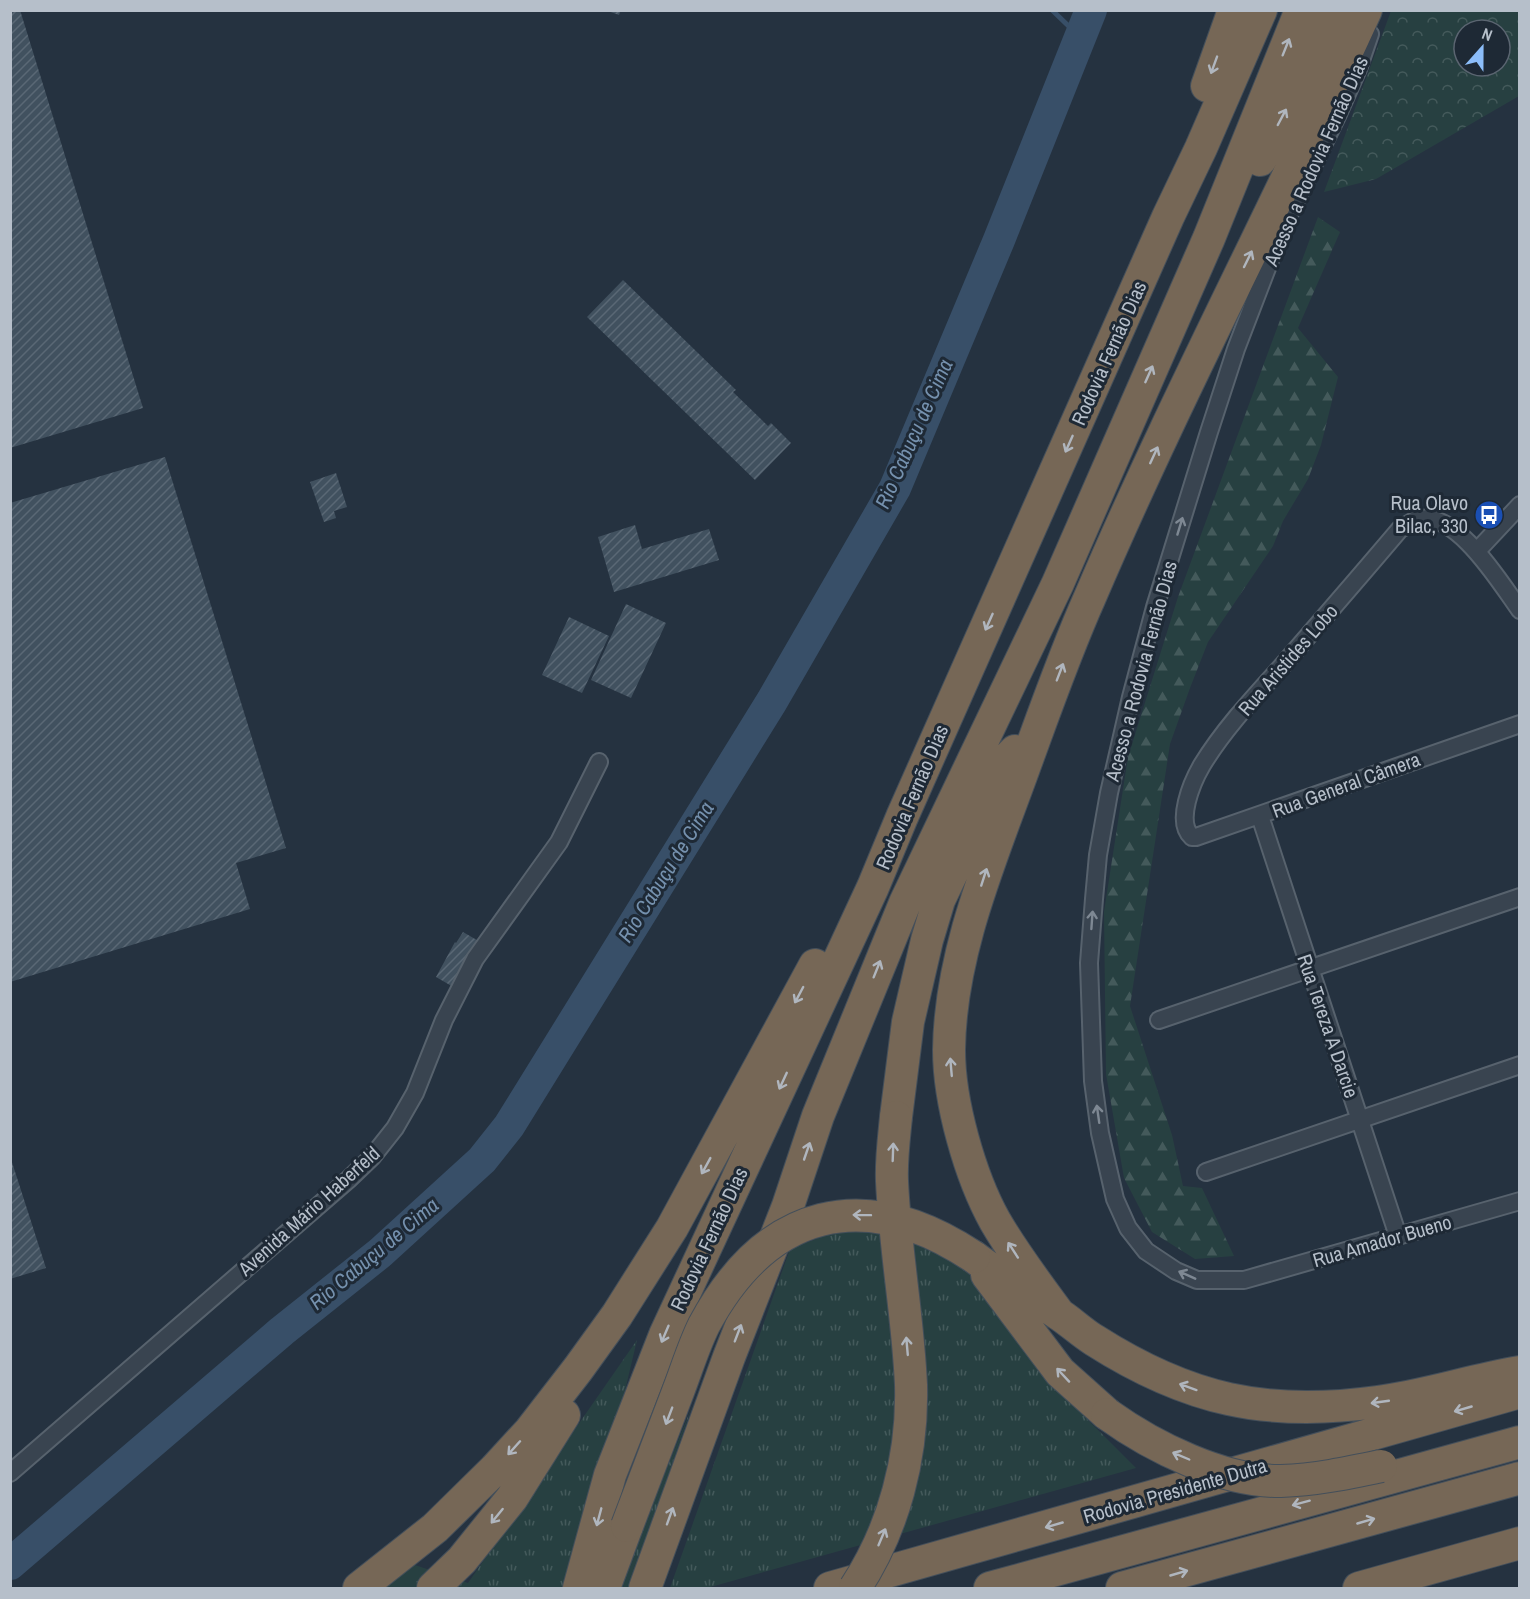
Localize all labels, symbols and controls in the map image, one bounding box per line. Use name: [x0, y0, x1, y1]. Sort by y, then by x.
north arrow: [1452, 18, 1512, 78]
text: N: [1479, 22, 1496, 46]
one-way arrow: [1281, 39, 1292, 57]
street label: Acesso a Rodovia Fernão Dias: [1257, 52, 1374, 271]
one-way arrow: [1208, 56, 1219, 74]
one-way arrow: [1277, 109, 1289, 127]
one-way arrow: [1243, 251, 1254, 269]
street label: Rodovia Fernão Dias: [1065, 276, 1152, 429]
water label: Rio Cabuçu de Cima: [868, 354, 959, 513]
one-way arrow: [1144, 365, 1155, 383]
one-way arrow: [1062, 434, 1074, 452]
one-way arrow: [1149, 446, 1161, 464]
place label: Rua Olavo Bilac, 330: [1391, 489, 1468, 539]
bus stop icon: Rua Olavo Bilac, 330: [1473, 499, 1505, 531]
one-way arrow: [1175, 517, 1186, 536]
street label: Acesso a Rodovia Fernão Dias: [1098, 558, 1183, 785]
street label: Rua Aristides Lobo: [1232, 598, 1344, 721]
one-way arrow: [983, 612, 994, 630]
one-way arrow: [1055, 663, 1066, 682]
street label: Rodovia Fernão Dias: [869, 720, 954, 873]
street label: Rua General Câmera: [1268, 745, 1424, 824]
water label: Rio Cabuçu de Cima: [611, 796, 720, 948]
one-way arrow: [980, 868, 991, 887]
one-way arrow: [1087, 910, 1098, 930]
street label: Rua Tereza A Darcie: [1291, 950, 1366, 1101]
one-way arrow: [872, 960, 883, 979]
one-way arrow: [793, 986, 805, 1003]
one-way arrow: [945, 1058, 956, 1078]
one-way arrow: [777, 1071, 788, 1089]
one-way arrow: [1092, 1105, 1103, 1125]
street label: Avenida Mário Haberfeld: [231, 1140, 385, 1282]
one-way arrow: [802, 1142, 813, 1161]
one-way arrow: [888, 1142, 899, 1162]
one-way arrow: [700, 1157, 712, 1174]
street label: Rodovia Fernão Dias: [664, 1163, 754, 1315]
water label: Rio Cabuçu de Cima: [303, 1191, 445, 1316]
street label: Rua Amador Bueno: [1309, 1208, 1454, 1273]
one-way arrow: [852, 1209, 872, 1221]
one-way arrow: [1006, 1242, 1018, 1259]
one-way arrow: [1178, 1269, 1196, 1280]
one-way arrow: [659, 1324, 671, 1342]
one-way arrow: [734, 1324, 745, 1343]
one-way arrow: [901, 1336, 912, 1356]
one-way arrow: [1056, 1368, 1070, 1383]
one-way arrow: [1179, 1381, 1198, 1392]
one-way arrow: [1371, 1396, 1391, 1407]
one-way arrow: [1454, 1404, 1473, 1415]
one-way arrow: [663, 1406, 674, 1424]
one-way arrow: [507, 1440, 521, 1455]
one-way arrow: [1172, 1450, 1190, 1462]
street label: Rodovia Presidente Dutra: [1080, 1451, 1270, 1530]
one-way arrow: [1292, 1497, 1311, 1509]
one-way arrow: [491, 1507, 504, 1523]
one-way arrow: [592, 1507, 604, 1526]
one-way arrow: [666, 1507, 677, 1526]
one-way arrow: [1357, 1514, 1376, 1526]
one-way arrow: [1045, 1520, 1064, 1531]
one-way arrow: [877, 1528, 888, 1546]
one-way arrow: [1169, 1567, 1188, 1578]

